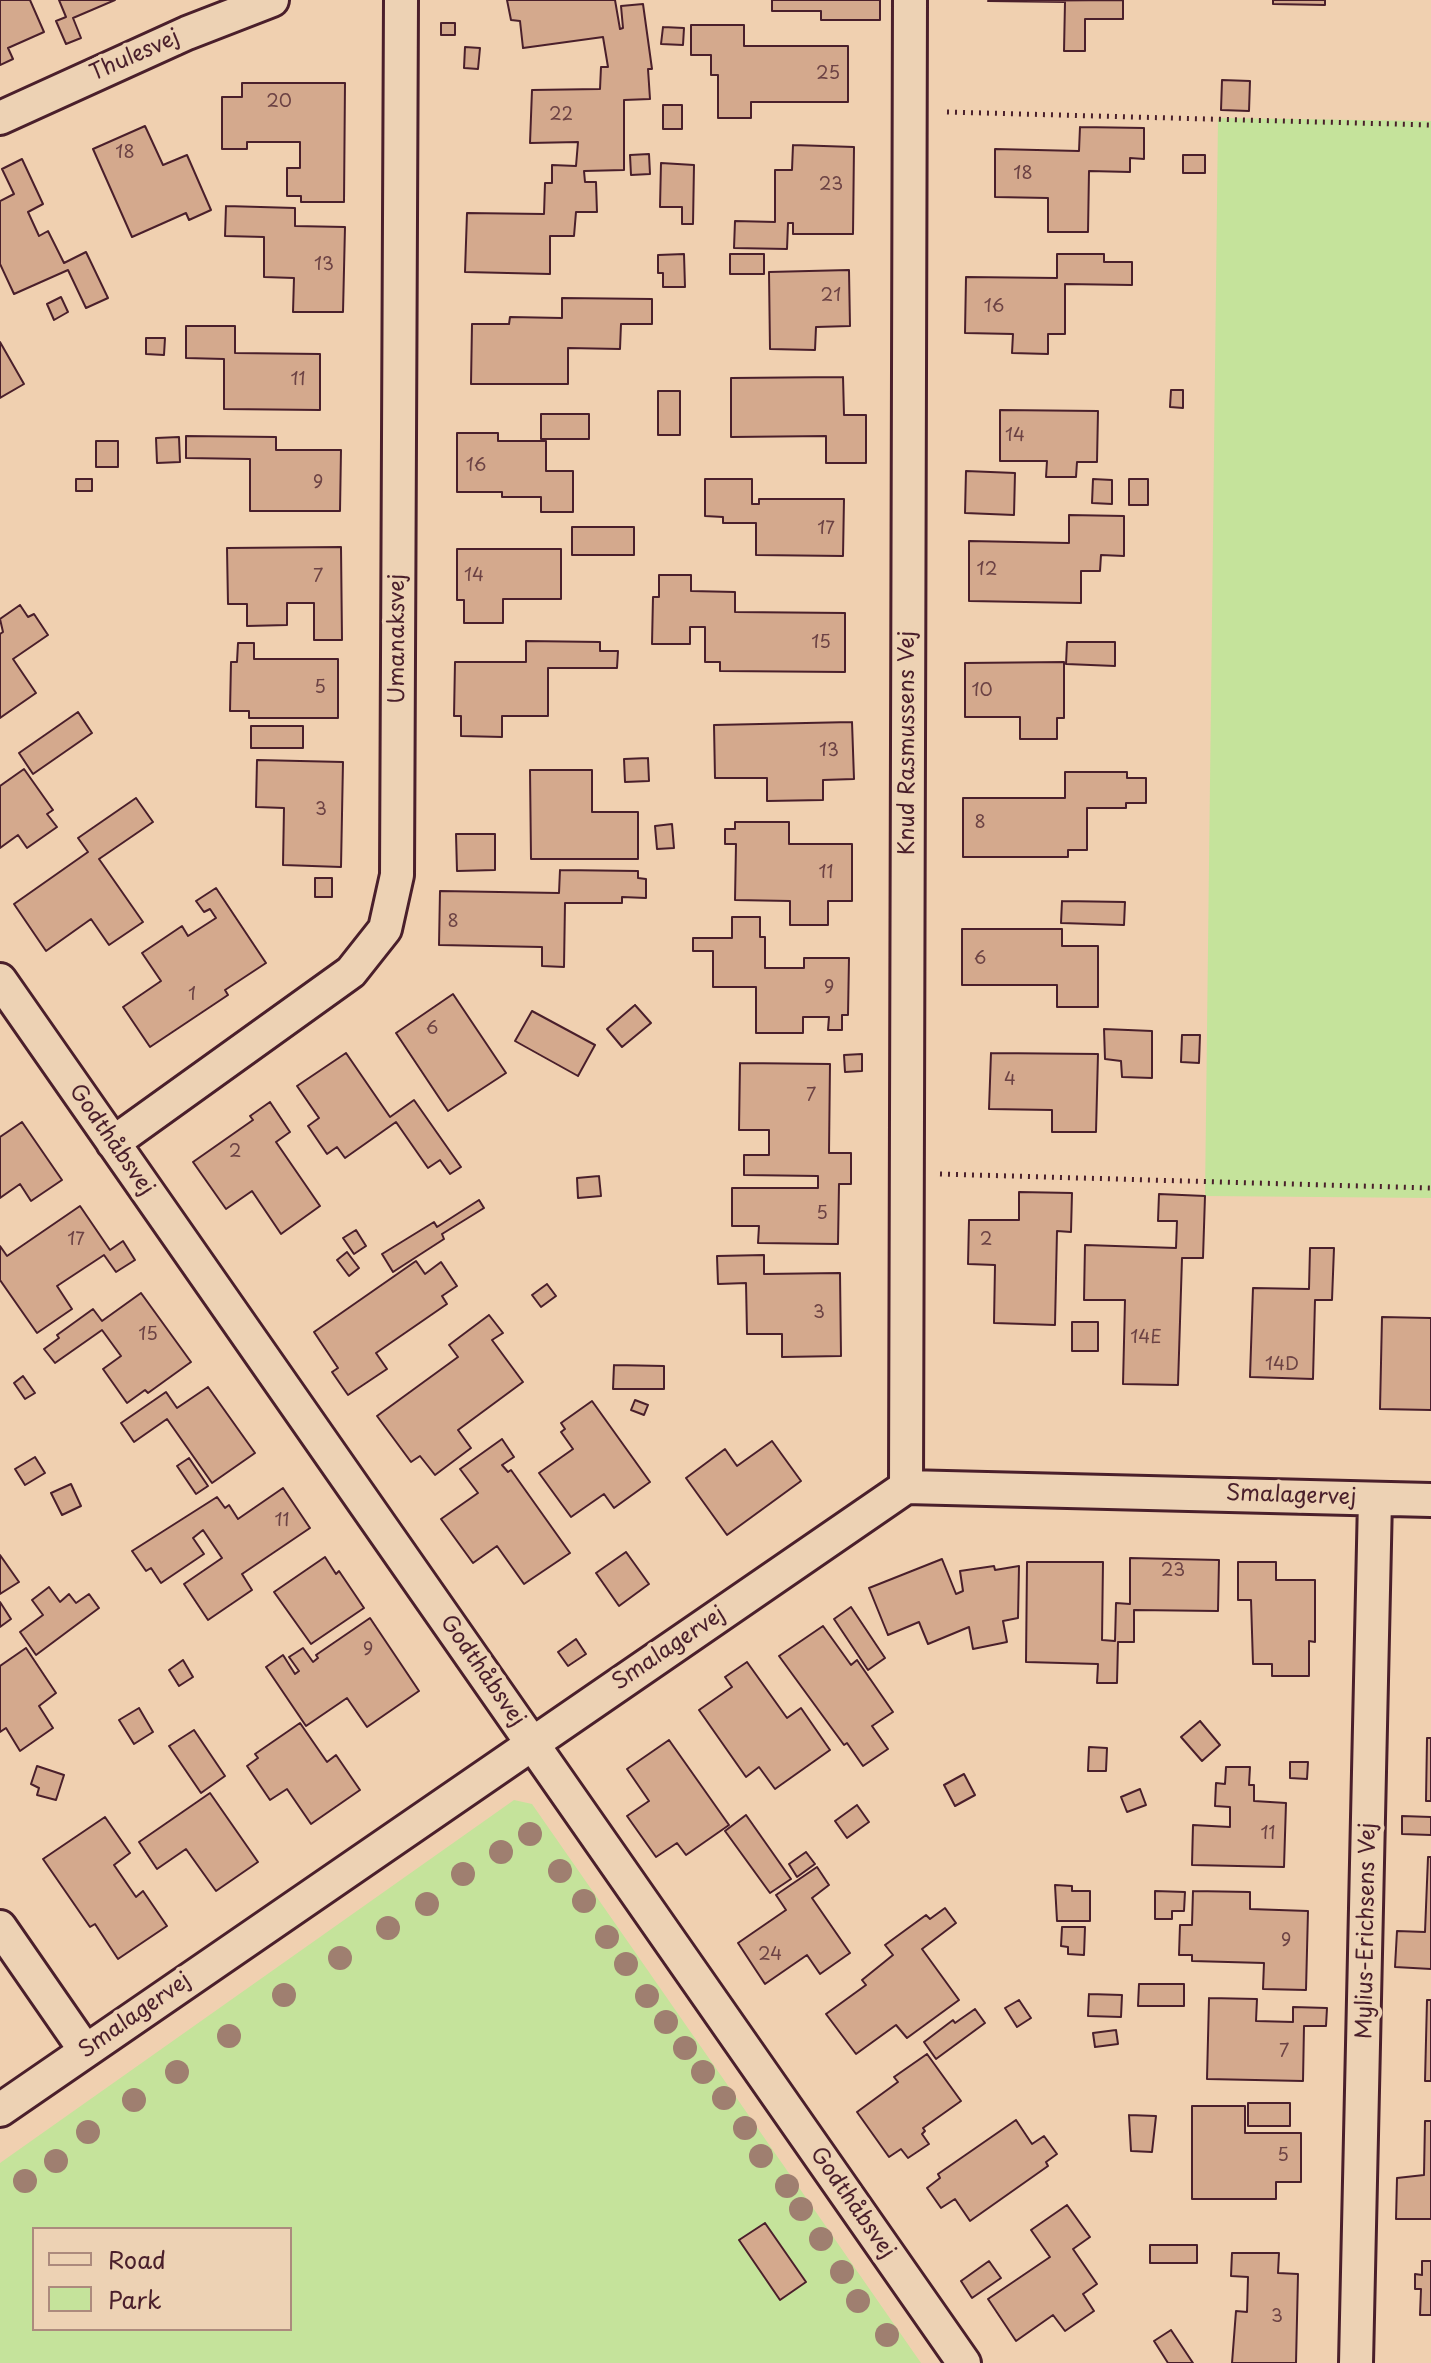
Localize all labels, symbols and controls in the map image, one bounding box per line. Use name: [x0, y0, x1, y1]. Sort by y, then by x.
street label: Thulesvej: [86, 25, 184, 87]
house number: 25: [816, 63, 840, 85]
house number: 20: [266, 91, 292, 113]
house number: 22: [549, 104, 573, 126]
house number: 18: [115, 142, 135, 164]
house number: 18: [1013, 163, 1033, 185]
house number: 23: [819, 174, 843, 196]
house number: 13: [314, 254, 334, 276]
house number: 21: [821, 285, 841, 307]
house number: 16: [984, 296, 1004, 318]
house number: 11: [290, 369, 306, 391]
house number: 14: [1005, 425, 1025, 447]
house number: 16: [466, 455, 486, 477]
house number: 9: [313, 472, 323, 494]
house number: 17: [817, 518, 835, 540]
house number: 12: [977, 559, 997, 581]
house number: 14: [464, 565, 484, 587]
house number: 7: [313, 566, 323, 588]
street label: Umanaksvej: [385, 574, 411, 704]
street label: Knud Rasmussens Vej: [895, 631, 921, 855]
house number: 15: [811, 632, 831, 654]
house number: 5: [314, 677, 326, 699]
house number: 10: [971, 680, 993, 702]
house number: 13: [819, 740, 839, 762]
house number: 3: [315, 799, 327, 821]
house number: 8: [974, 812, 986, 834]
house number: 11: [818, 862, 834, 884]
house number: 8: [447, 911, 459, 933]
house number: 6: [974, 948, 986, 970]
house number: 9: [824, 977, 834, 999]
house number: 1: [188, 984, 196, 1006]
house number: 6: [426, 1018, 438, 1040]
house number: 4: [1004, 1069, 1016, 1091]
street label: Godthåbsvej: [63, 1079, 159, 1201]
house number: 7: [806, 1085, 816, 1107]
house number: 2: [229, 1141, 241, 1163]
house number: 5: [816, 1203, 828, 1225]
house number: 17: [67, 1229, 85, 1251]
house number: 2: [980, 1229, 992, 1251]
house number: 3: [813, 1302, 825, 1324]
house number: 15: [138, 1324, 158, 1346]
house number: 14E: [1130, 1327, 1162, 1349]
house number: 14D: [1265, 1354, 1299, 1376]
street label: Smalagervej: [1225, 1481, 1357, 1511]
house number: 11: [274, 1510, 290, 1532]
house number: 23: [1161, 1560, 1185, 1582]
street label: Smalagervej: [607, 1601, 731, 1697]
street label: Godthåbsvej: [434, 1610, 530, 1732]
house number: 9: [363, 1639, 373, 1661]
house number: 11: [1260, 1823, 1276, 1845]
street label: Mylius-Erichsens Vej: [1352, 1823, 1382, 2039]
house number: 9: [1281, 1930, 1291, 1952]
house number: 24: [758, 1944, 782, 1966]
street label: Smalagervej: [74, 1968, 196, 2064]
house number: 7: [1279, 2041, 1289, 2063]
street label: Godthåbsvej: [804, 2142, 900, 2264]
house number: 5: [1277, 2145, 1289, 2167]
legend: [32, 2227, 292, 2331]
text: Road: [108, 2241, 166, 2277]
text: Park: [108, 2281, 162, 2317]
house number: 3: [1271, 2306, 1283, 2328]

